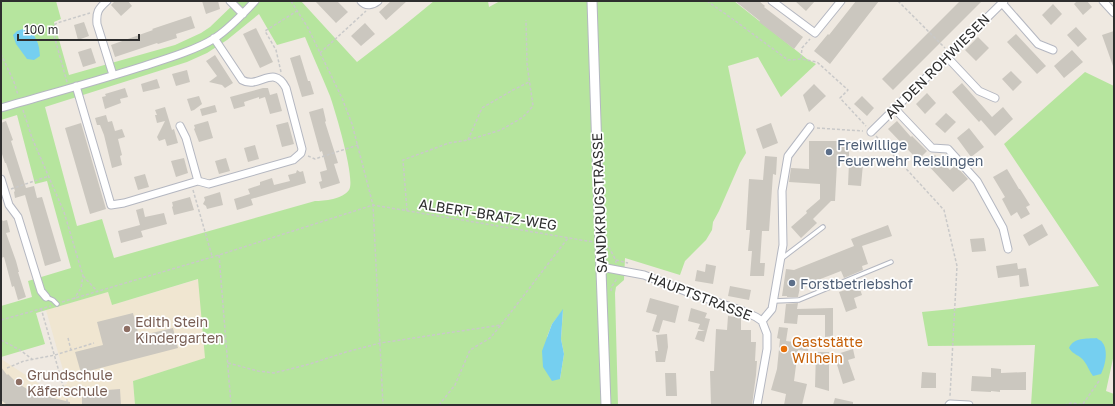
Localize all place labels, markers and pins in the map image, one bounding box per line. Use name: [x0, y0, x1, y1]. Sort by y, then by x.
place label: Freiwillige Feuerwehr Reislingen: [837, 136, 983, 169]
marker: Freiwillige Feuerwehr Reislingen: [824, 147, 834, 157]
place label: Forstbetriebshof: [800, 275, 913, 292]
marker: Forstbetriebshof: [787, 278, 797, 288]
place label: Edith Stein Kindergarten: [135, 313, 224, 346]
marker: Edith Stein Kindergarten: [122, 324, 132, 334]
place label: Gaststätte Wilhein: [792, 333, 863, 366]
marker: Gaststätte Wilhein: [779, 344, 789, 354]
place label: Grundschule Käferschule: [27, 366, 113, 399]
marker: Grundschule Käferschule: [14, 377, 24, 387]

